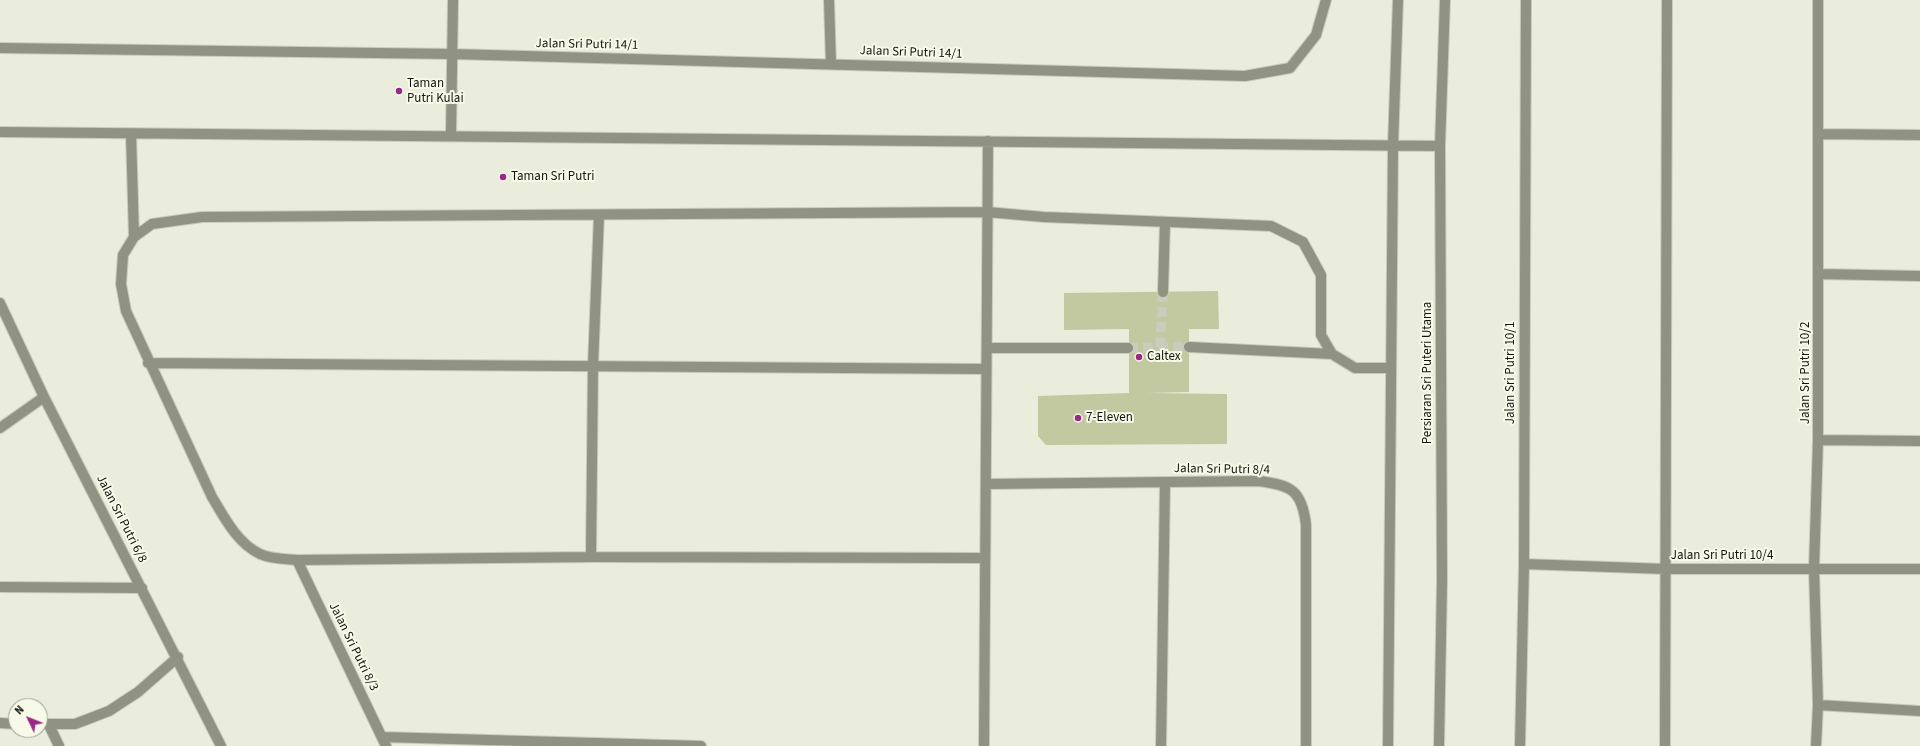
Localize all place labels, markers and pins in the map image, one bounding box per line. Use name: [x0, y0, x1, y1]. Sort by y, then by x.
place label: Taman Putri Kulai: [407, 76, 464, 107]
marker: Taman Putri Kulai: [394, 86, 404, 96]
place label: Taman Sri Putri: [511, 169, 594, 185]
marker: Taman Sri Putri: [498, 172, 508, 182]
place label: Caltex: [1147, 349, 1181, 365]
marker: Caltex: [1134, 352, 1144, 362]
place label: 7-Eleven: [1086, 410, 1133, 426]
marker: 7-Eleven: [1073, 413, 1083, 423]

